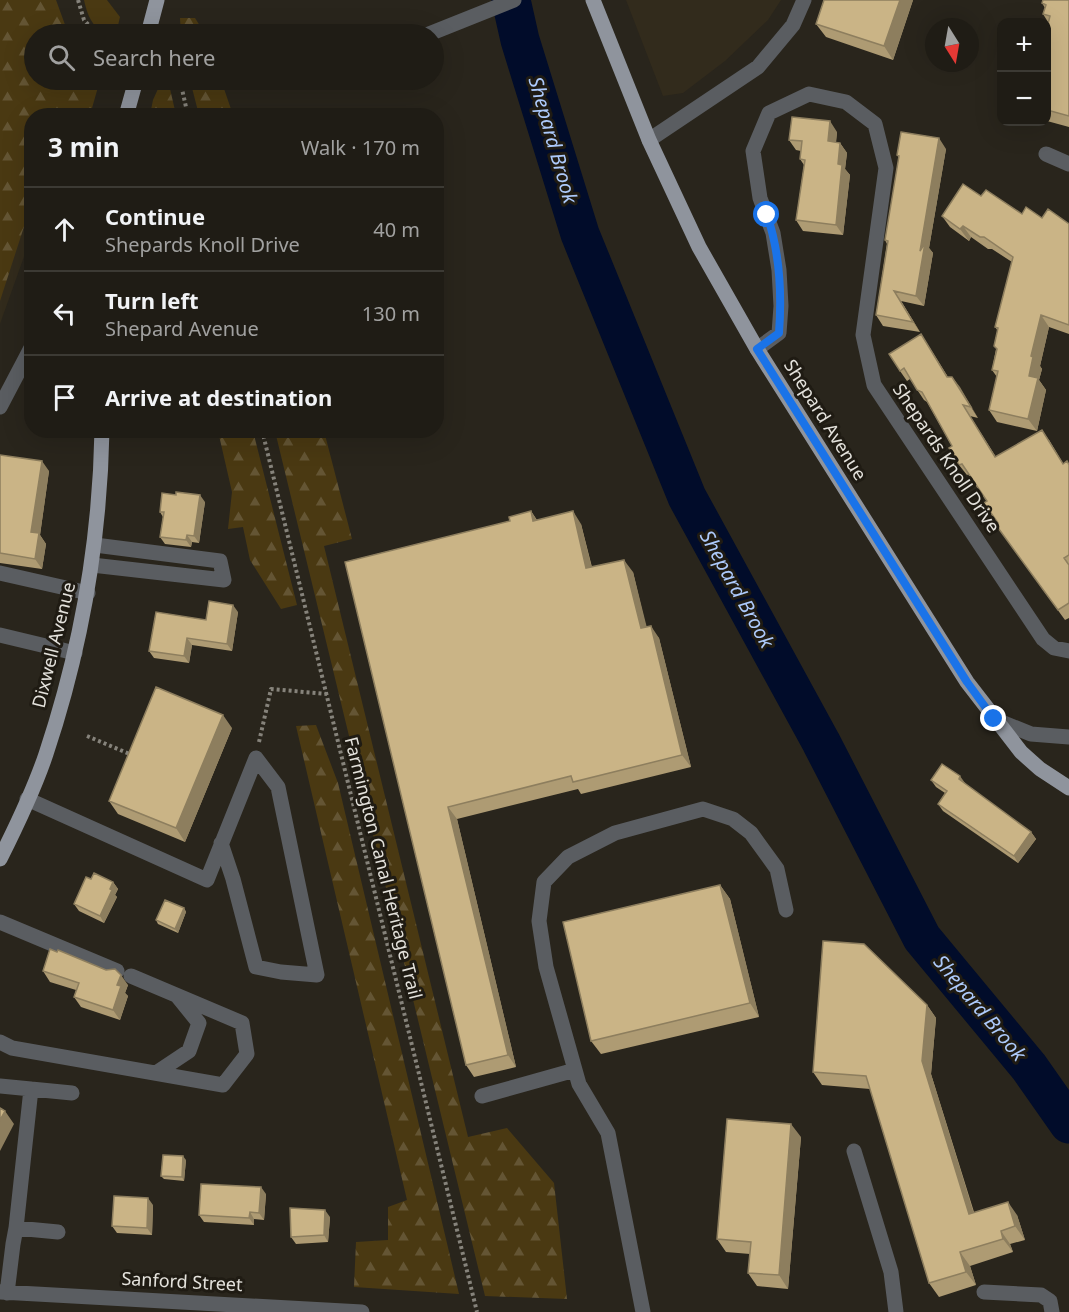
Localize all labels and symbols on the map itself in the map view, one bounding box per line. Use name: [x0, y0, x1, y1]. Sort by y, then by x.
north arrow: [925, 18, 979, 72]
water label: Shepard Brook: [522, 73, 585, 208]
route start: [753, 201, 779, 227]
street label: Shepard Avenue: [779, 354, 873, 484]
street label: Shepards Knoll Drive: [888, 378, 1006, 537]
water label: Shepard Brook: [694, 525, 782, 654]
street label: Dixwell Avenue: [26, 579, 80, 710]
route end: [980, 705, 1006, 731]
street label: Farmington Canal Heritage Trail: [340, 734, 428, 1001]
water label: Shepard Brook: [928, 949, 1034, 1067]
street label: Sanford Street: [121, 1266, 244, 1296]

